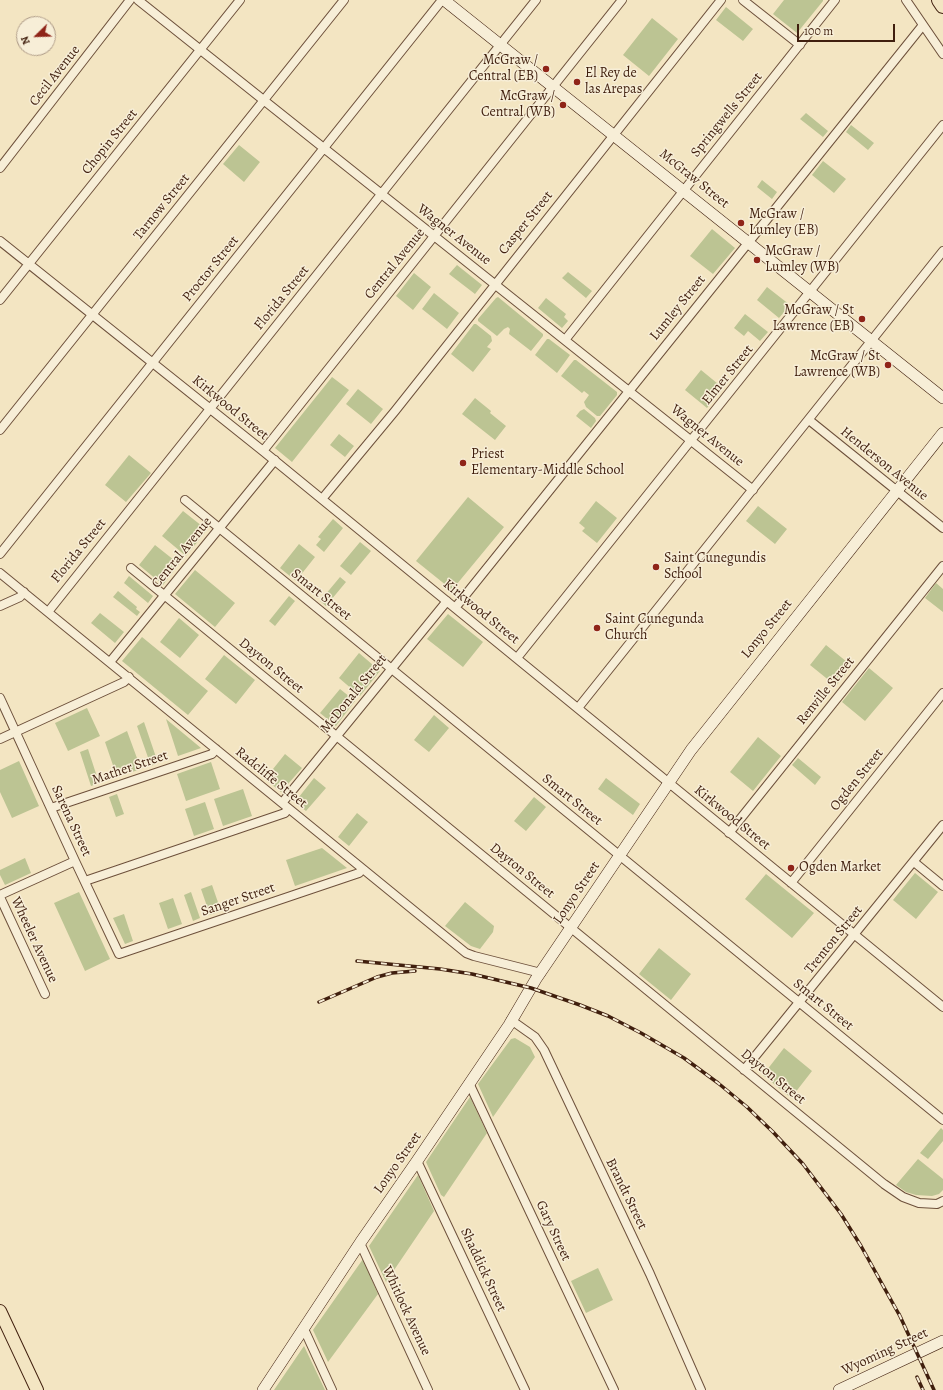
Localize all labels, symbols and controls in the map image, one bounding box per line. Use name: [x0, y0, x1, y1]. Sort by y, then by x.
north arrow: [16, 16, 56, 56]
scale bar: [799, 16, 897, 42]
text: 100 m: [804, 23, 833, 39]
text: N: [17, 34, 34, 47]
street label: Cecil Avenue: [26, 42, 84, 110]
place label: McGraw / Central (EB): [469, 53, 538, 86]
marker: McGraw / Central (EB): [541, 64, 551, 74]
place label: El Rey de las Arepas: [585, 66, 642, 98]
street label: Springwells Street: [688, 69, 766, 161]
marker: El Rey de las Arepas: [572, 77, 582, 87]
place label: McGraw / Central (WB): [481, 89, 555, 122]
marker: McGraw / Central (WB): [558, 100, 568, 110]
street label: Chopin Street: [78, 106, 142, 178]
street label: McGraw Street: [656, 146, 732, 212]
street label: Tarnow Street: [130, 171, 194, 243]
street label: Casper Street: [495, 188, 557, 258]
street label: Wagner Avenue: [414, 201, 494, 269]
place label: McGraw / Lumley (EB): [749, 207, 818, 240]
marker: McGraw / Lumley (EB): [736, 218, 746, 228]
street label: Central Avenue: [361, 225, 429, 303]
street label: Proctor Street: [179, 233, 243, 305]
place label: McGraw / Lumley (WB): [765, 244, 839, 276]
marker: McGraw / Lumley (WB): [752, 255, 762, 265]
street label: Florida Street: [251, 262, 313, 334]
street label: Lumley Street: [646, 272, 710, 344]
place label: McGraw / St Lawrence (EB): [773, 303, 854, 336]
marker: McGraw / St Lawrence (EB): [857, 314, 867, 324]
street label: Elmer Street: [699, 342, 757, 408]
place label: McGraw / St Lawrence (WB): [794, 349, 880, 382]
marker: McGraw / St Lawrence (WB): [883, 360, 893, 370]
street label: Kirkwood Street: [188, 372, 272, 444]
street label: Wagner Avenue: [667, 401, 747, 471]
street label: Henderson Avenue: [837, 423, 931, 505]
place label: Priest Elementary‑Middle School: [471, 447, 624, 480]
marker: Priest Elementary‑Middle School: [458, 458, 468, 468]
street label: Central Avenue: [148, 514, 216, 592]
street label: Florida Street: [48, 515, 110, 587]
place label: Saint Cunegundis School: [664, 551, 766, 584]
marker: Saint Cunegundis School: [651, 562, 661, 572]
street label: Smart Street: [287, 566, 355, 624]
street label: Kirkwood Street: [439, 576, 523, 648]
street label: Lonyo Street: [738, 596, 796, 662]
place label: Saint Cunegunda Church: [605, 612, 704, 644]
marker: Saint Cunegunda Church: [592, 623, 602, 633]
street label: Dayton Street: [235, 635, 307, 697]
street label: McDonald Street: [317, 651, 391, 737]
street label: Renville Street: [794, 654, 858, 728]
street label: Radcliffe Street: [232, 744, 310, 812]
street label: Ogden Street: [827, 745, 887, 815]
street label: Mather Street: [90, 747, 170, 789]
street label: Smart Street: [538, 771, 606, 829]
street label: Kirkwood Street: [690, 782, 774, 854]
street label: Sarena Street: [47, 783, 95, 859]
street label: Dayton Street: [486, 840, 558, 902]
street label: Lonyo Street: [550, 859, 604, 927]
place label: Ogden Market: [799, 860, 881, 876]
marker: Ogden Market: [786, 863, 796, 873]
street label: Sanger Street: [199, 879, 277, 921]
street label: Wheeler Avenue: [7, 895, 61, 985]
street label: Trenton Street: [801, 903, 867, 977]
street label: Smart Street: [789, 976, 857, 1034]
street label: Dayton Street: [737, 1046, 809, 1108]
street label: Lonyo Street: [371, 1129, 425, 1197]
street label: Brandt Street: [602, 1156, 650, 1232]
street label: Gary Street: [532, 1198, 574, 1264]
street label: Shaddick Street: [456, 1226, 510, 1314]
street label: Whitlock Avenue: [378, 1264, 434, 1358]
street label: Wyoming Street: [839, 1325, 931, 1379]

